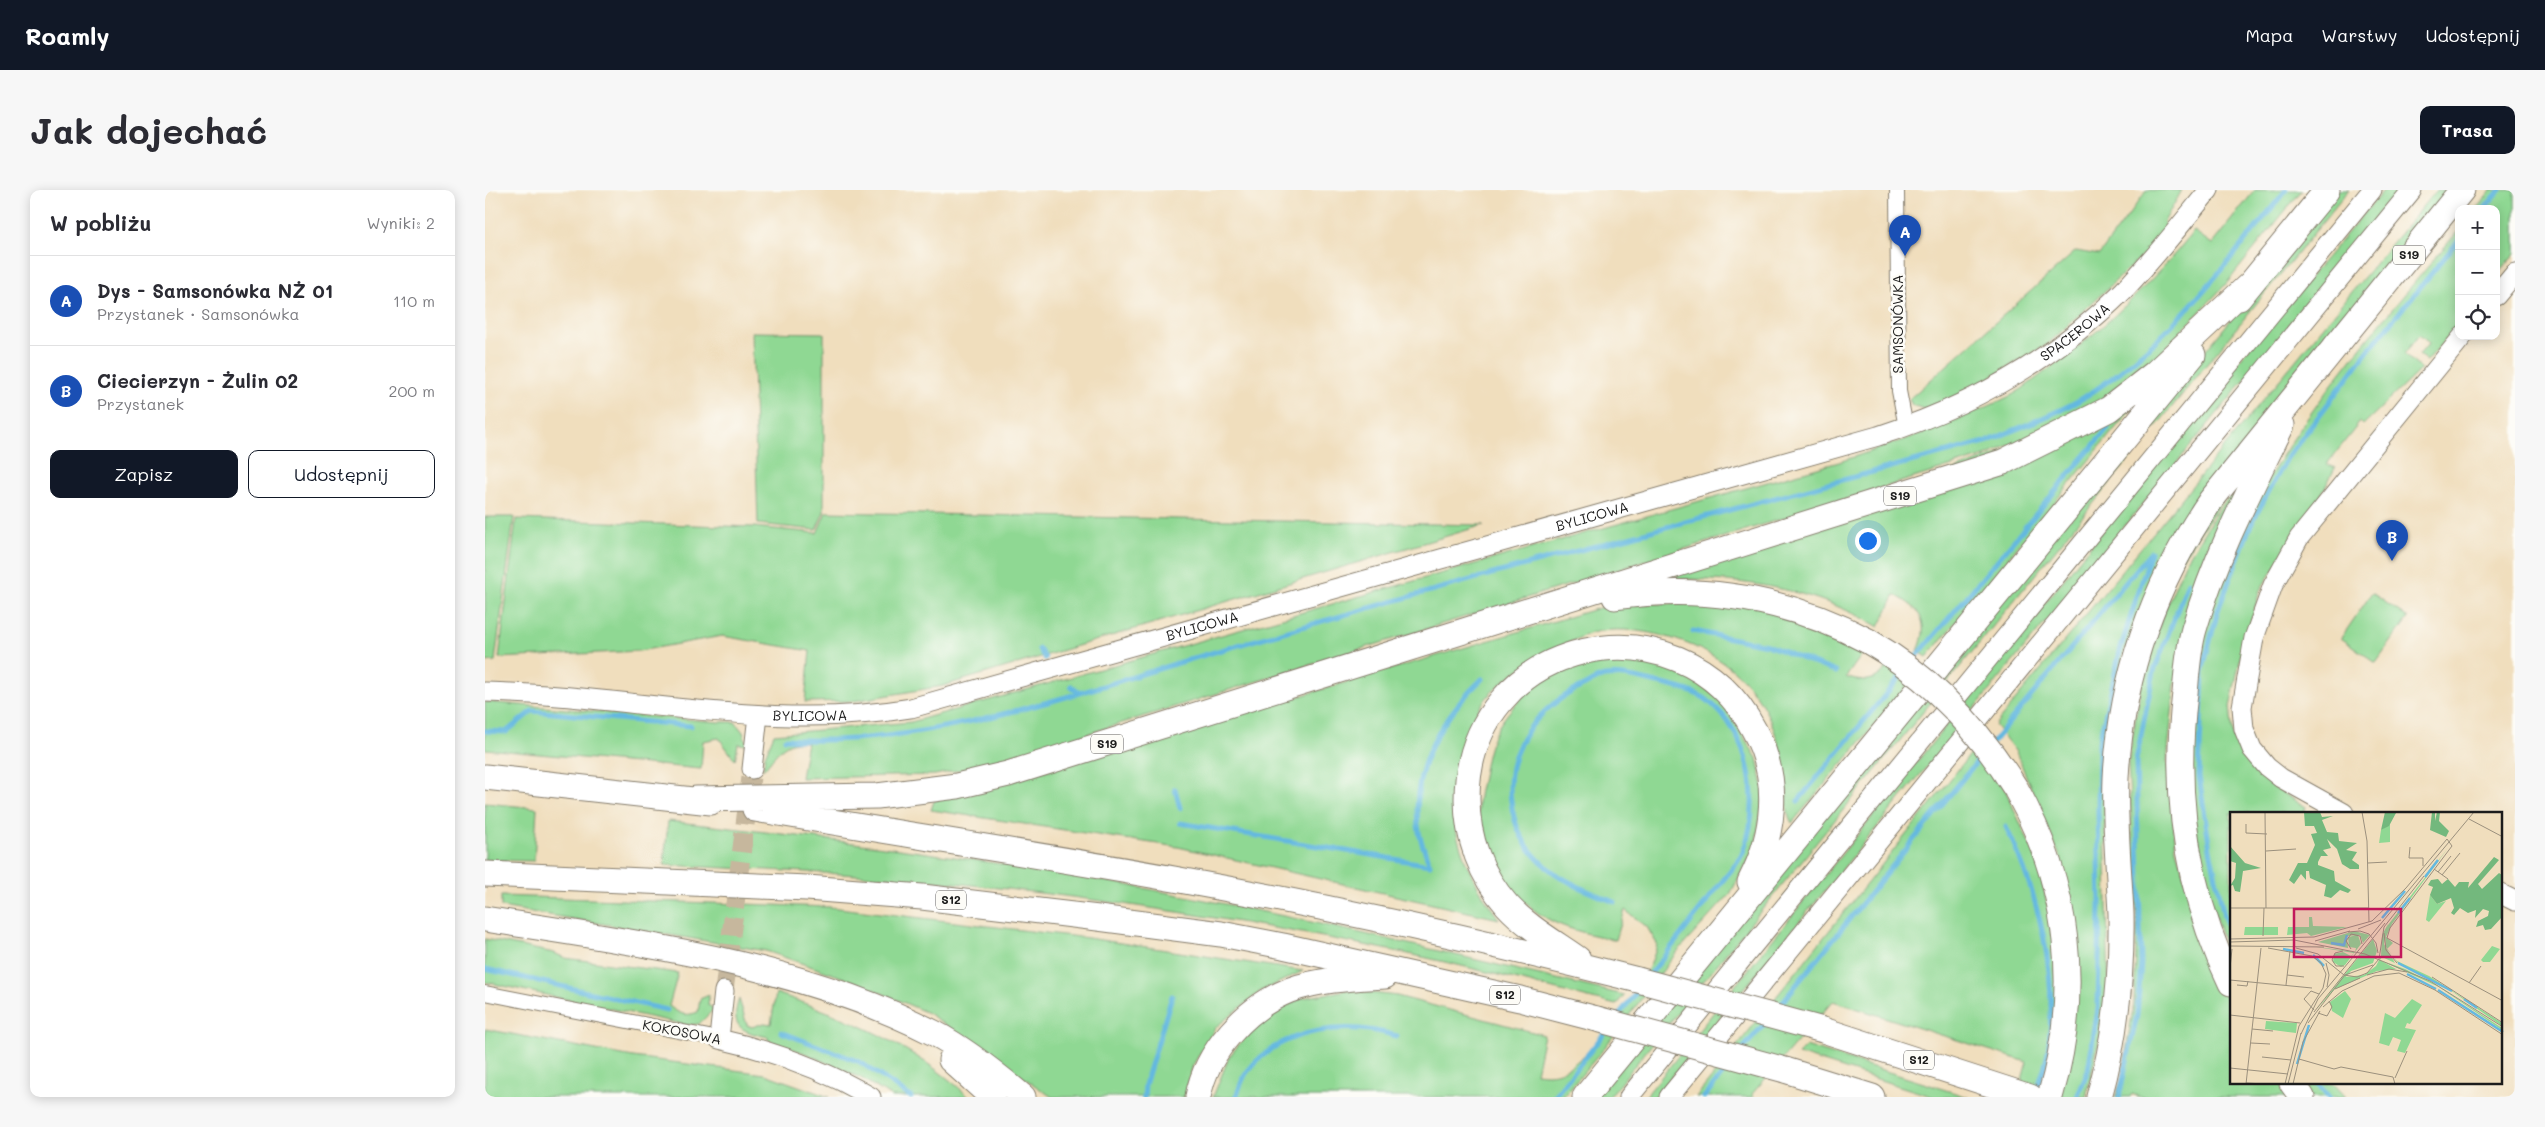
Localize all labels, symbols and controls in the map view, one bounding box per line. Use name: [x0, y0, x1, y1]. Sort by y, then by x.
text: Roamly: [25, 20, 109, 51]
text: Mapa: [2245, 23, 2293, 47]
text: Warstwy: [2321, 23, 2397, 47]
text: Udostępnij: [2425, 23, 2520, 47]
button: Trasa: [2420, 106, 2515, 154]
text: Jak dojechać: [30, 107, 267, 153]
map controls: [2455, 205, 2500, 340]
button: +: [2455, 205, 2500, 250]
text: W pobliżu: [50, 209, 151, 236]
text: Wyniki: 2: [366, 212, 435, 233]
pin: A: [1889, 215, 1921, 256]
road number: S19: [2393, 246, 2425, 264]
button: −: [2455, 250, 2500, 295]
street label: SAMSONÓWKA: [1888, 274, 1907, 374]
text: Dys - Samsonówka NŻ 01: [97, 278, 333, 303]
text: A: [60, 290, 72, 311]
text: 110 m: [393, 290, 435, 311]
button: locate: [2455, 295, 2500, 340]
street label: SPACEROWA: [2036, 298, 2114, 365]
text: Przystanek · Samsonówka: [97, 303, 300, 324]
text: Ciecierzyn - Żulin 02: [97, 368, 298, 393]
text: B: [61, 380, 71, 401]
text: 200 m: [388, 380, 435, 401]
text: Przystanek: [97, 393, 184, 414]
button: Zapisz: [50, 450, 238, 498]
button: Udostępnij: [248, 450, 435, 498]
road number: S19: [1884, 486, 1916, 506]
street label: BYLICOWA: [1554, 497, 1630, 535]
pin: B: [2376, 520, 2408, 561]
your location: [1855, 528, 1881, 554]
street label: BYLICOWA: [1164, 606, 1241, 645]
street label: BYLICOWA: [772, 705, 848, 725]
road number: S19: [1091, 734, 1123, 754]
inset map: [2230, 812, 2503, 1084]
road number: S12: [936, 890, 966, 910]
road number: S12: [1490, 986, 1520, 1004]
street label: KOKOSOWA: [641, 1015, 723, 1048]
road number: S12: [1904, 1050, 1934, 1070]

